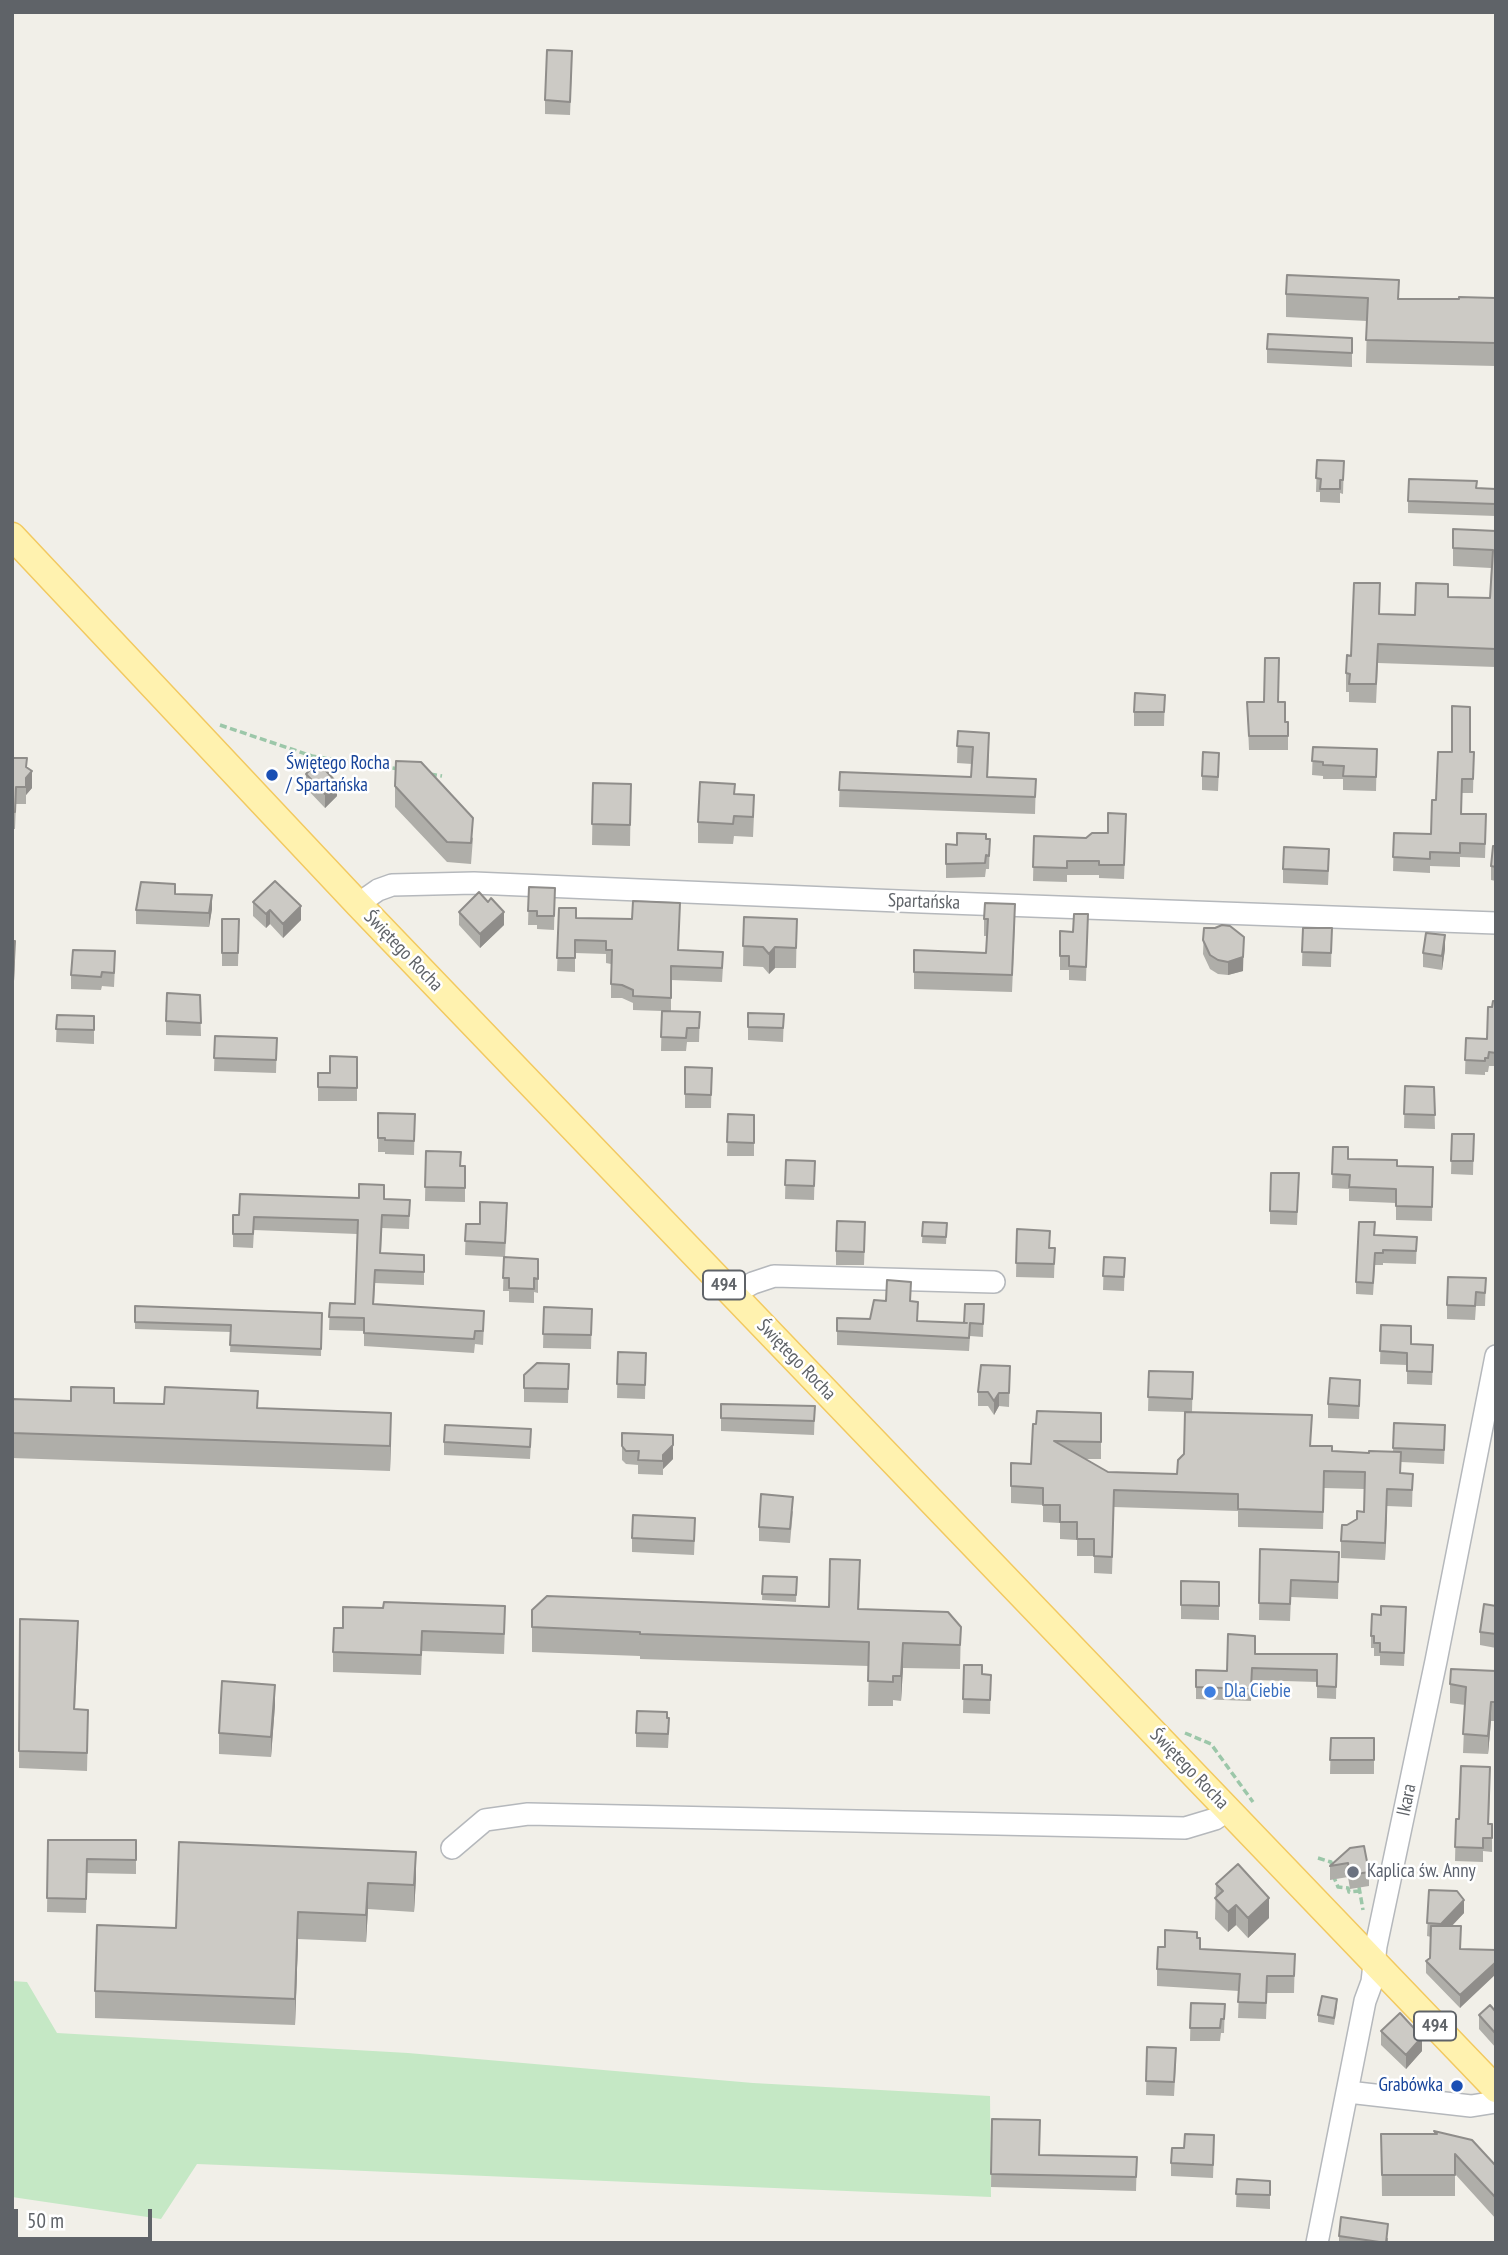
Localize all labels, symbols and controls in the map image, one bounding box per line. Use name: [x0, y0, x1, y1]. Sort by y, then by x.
place label: Świętego Rocha / Spartańska: [286, 753, 390, 797]
marker: Świętego Rocha / Spartańska: [264, 767, 280, 783]
street label: Spartańska: [888, 889, 960, 915]
street label: Świętego Rocha: [359, 906, 447, 996]
road number: 494: [703, 1270, 745, 1300]
street label: Świętego Rocha: [752, 1315, 840, 1405]
place label: Dla Ciebie: [1224, 1681, 1291, 1703]
marker: Dla Ciebie: [1202, 1684, 1218, 1700]
street label: Świętego Rocha: [1145, 1724, 1233, 1814]
street label: Ikara: [1393, 1782, 1421, 1818]
place label: Kaplica św. Anny: [1367, 1861, 1476, 1883]
marker: Kaplica św. Anny: [1345, 1864, 1361, 1880]
road number: 494: [1414, 2012, 1456, 2040]
place label: Grabówka: [1378, 2075, 1443, 2097]
marker: Grabówka: [1449, 2078, 1465, 2094]
scale bar: [18, 2196, 156, 2240]
text: 50 m: [27, 2207, 64, 2234]

